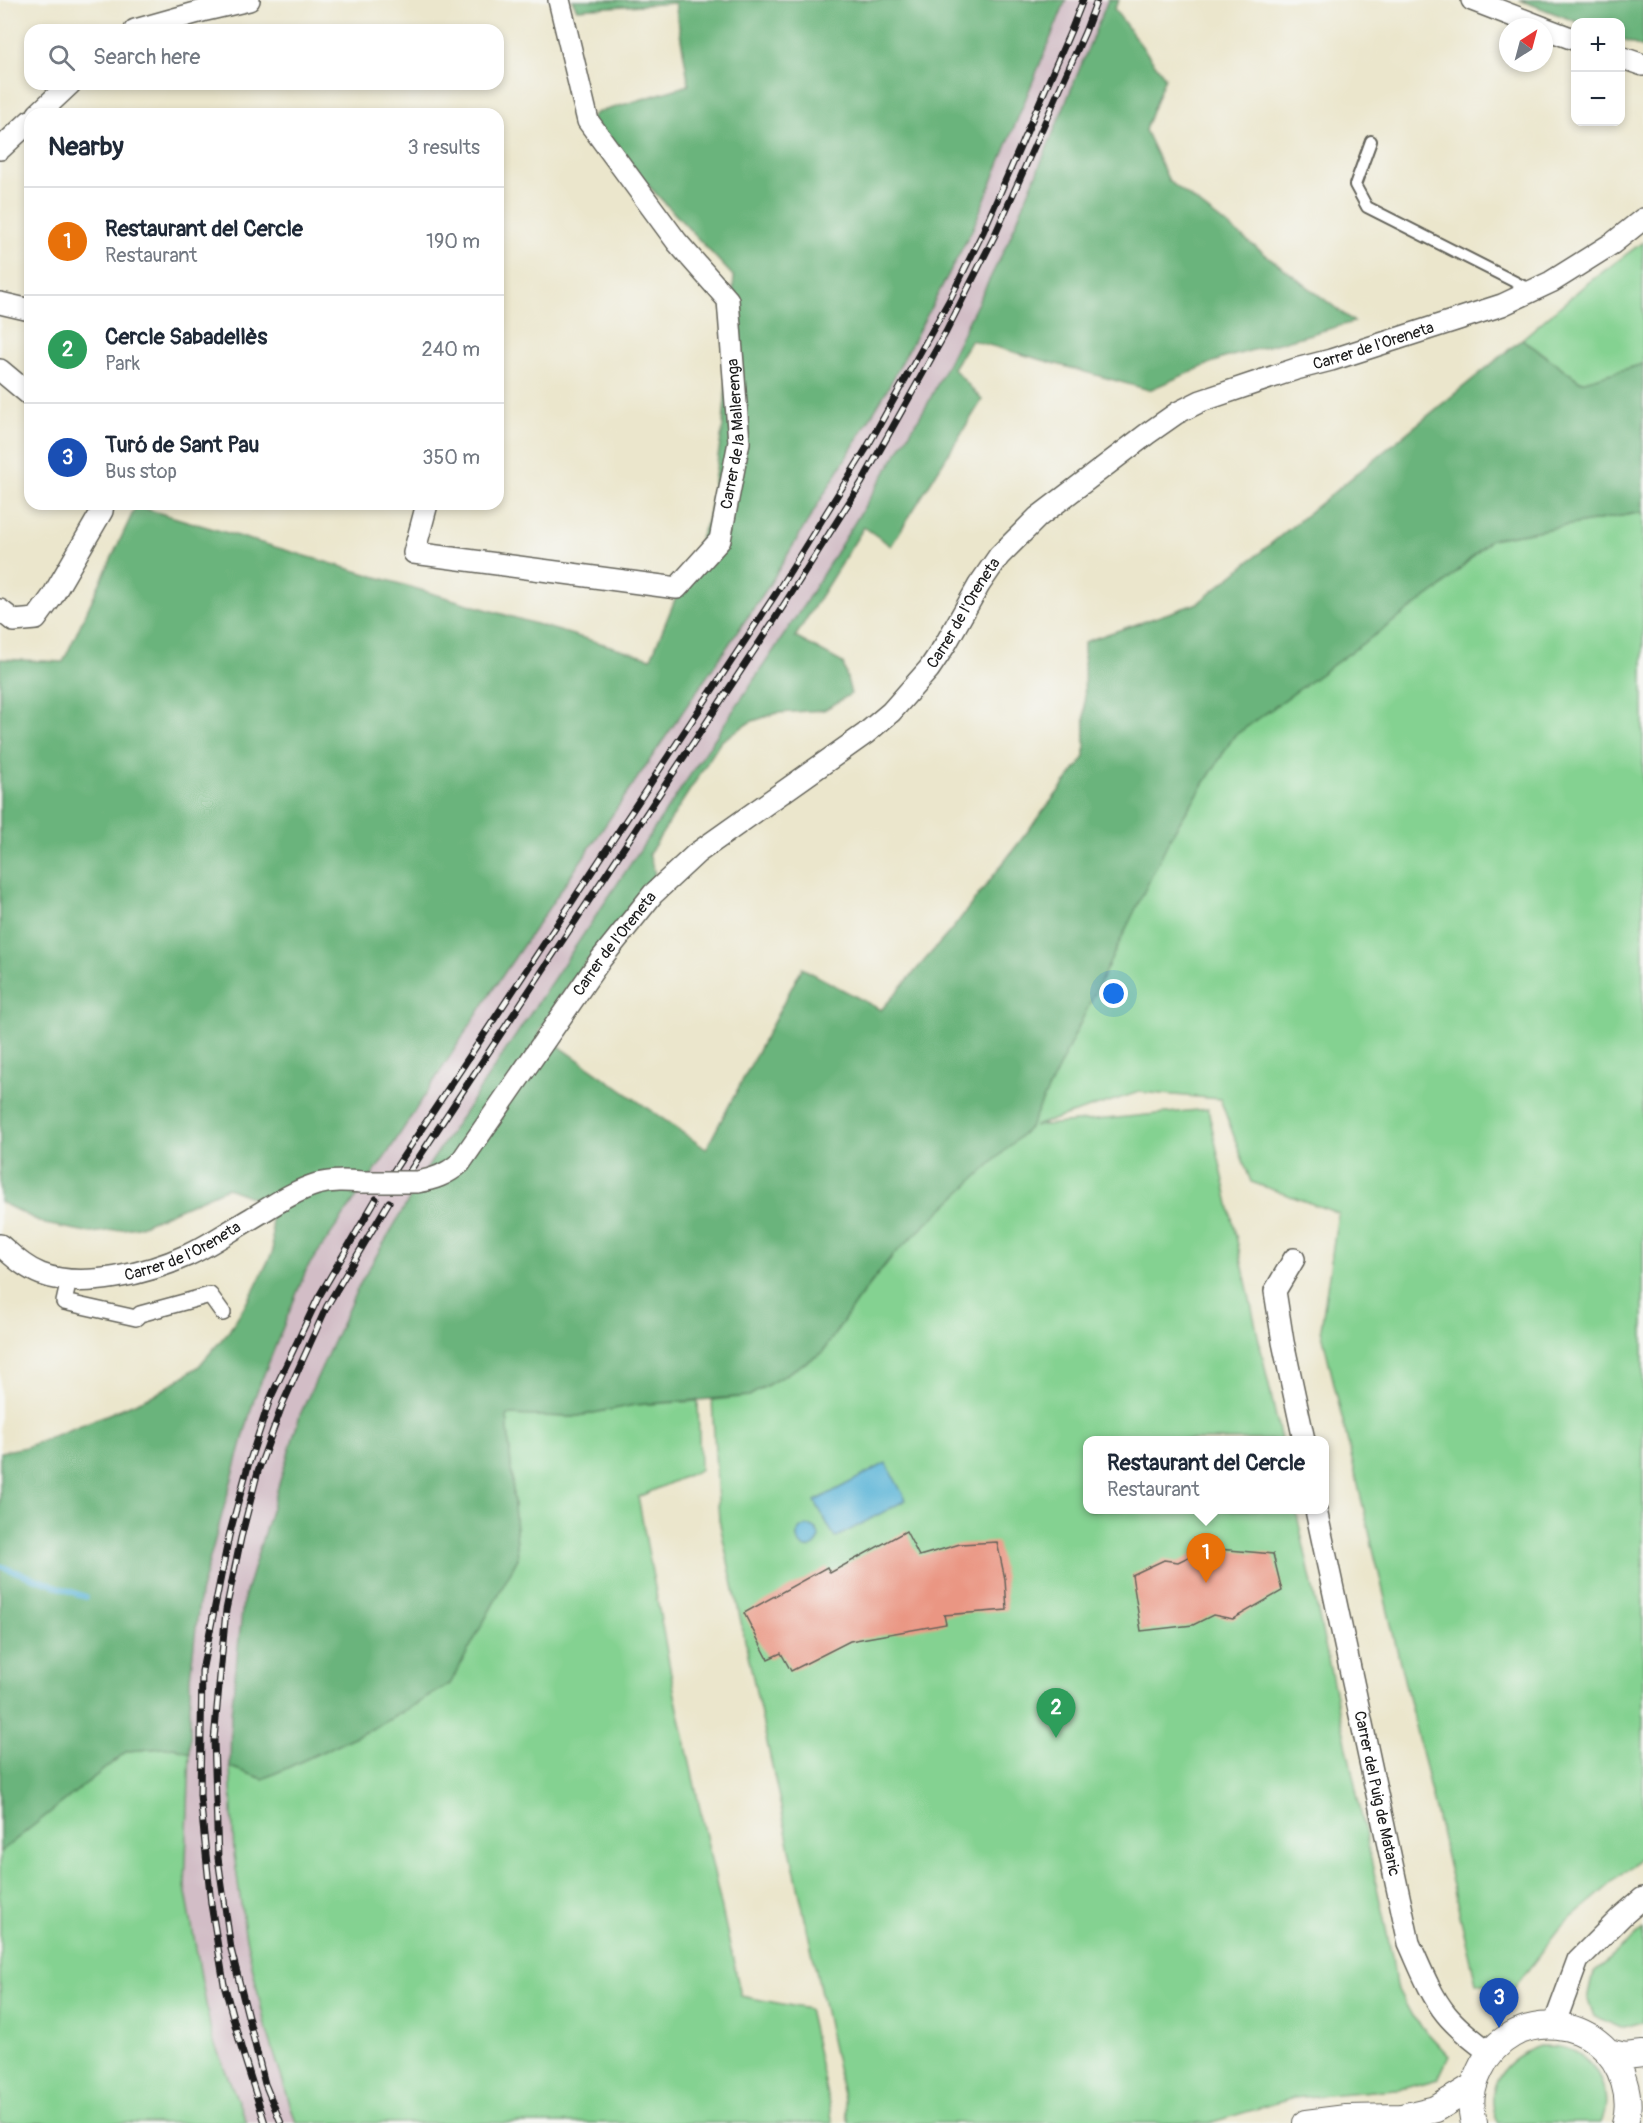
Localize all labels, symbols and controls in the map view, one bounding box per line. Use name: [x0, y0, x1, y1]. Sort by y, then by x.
north arrow: [1499, 18, 1553, 72]
map controls: [1571, 18, 1625, 126]
button: +: [1571, 18, 1625, 72]
search box: [24, 24, 504, 90]
icon: search: [45, 41, 78, 74]
text: Search here: [93, 43, 200, 71]
button: −: [1571, 72, 1625, 126]
text: Nearby: [48, 131, 124, 163]
text: 3 results: [408, 135, 480, 160]
text: Restaurant del Cercle: [105, 215, 303, 243]
text: 1: [64, 229, 71, 254]
text: 190 m: [426, 229, 480, 254]
text: Restaurant: [105, 243, 197, 268]
street label: Carrer de l'Oreneta: [1311, 318, 1436, 374]
text: Cercle Sabadellès: [105, 323, 267, 351]
text: 2: [62, 337, 73, 362]
text: 240 m: [421, 337, 480, 362]
text: Park: [105, 351, 140, 376]
street label: Carrer de la Mallerenga: [716, 358, 749, 511]
text: Turó de Sant Pau: [105, 431, 259, 459]
text: 3: [62, 445, 73, 470]
text: 350 m: [422, 445, 480, 470]
text: Bus stop: [105, 459, 177, 484]
street label: Carrer de l'Oreneta: [922, 554, 1005, 672]
street label: Carrer de l'Oreneta: [569, 888, 661, 1000]
your location: [1099, 979, 1128, 1008]
street label: Carrer de l'Oreneta: [122, 1217, 245, 1285]
popup: [1083, 1436, 1329, 1514]
text: Restaurant del Cercle: [1107, 1449, 1305, 1477]
text: Restaurant: [1107, 1477, 1200, 1502]
pin: 1: [1186, 1534, 1226, 1583]
pin: 2: [1036, 1688, 1076, 1738]
street label: Carrer del Puig de Mataric: [1349, 1709, 1404, 1878]
pin: 3: [1480, 1978, 1518, 2028]

